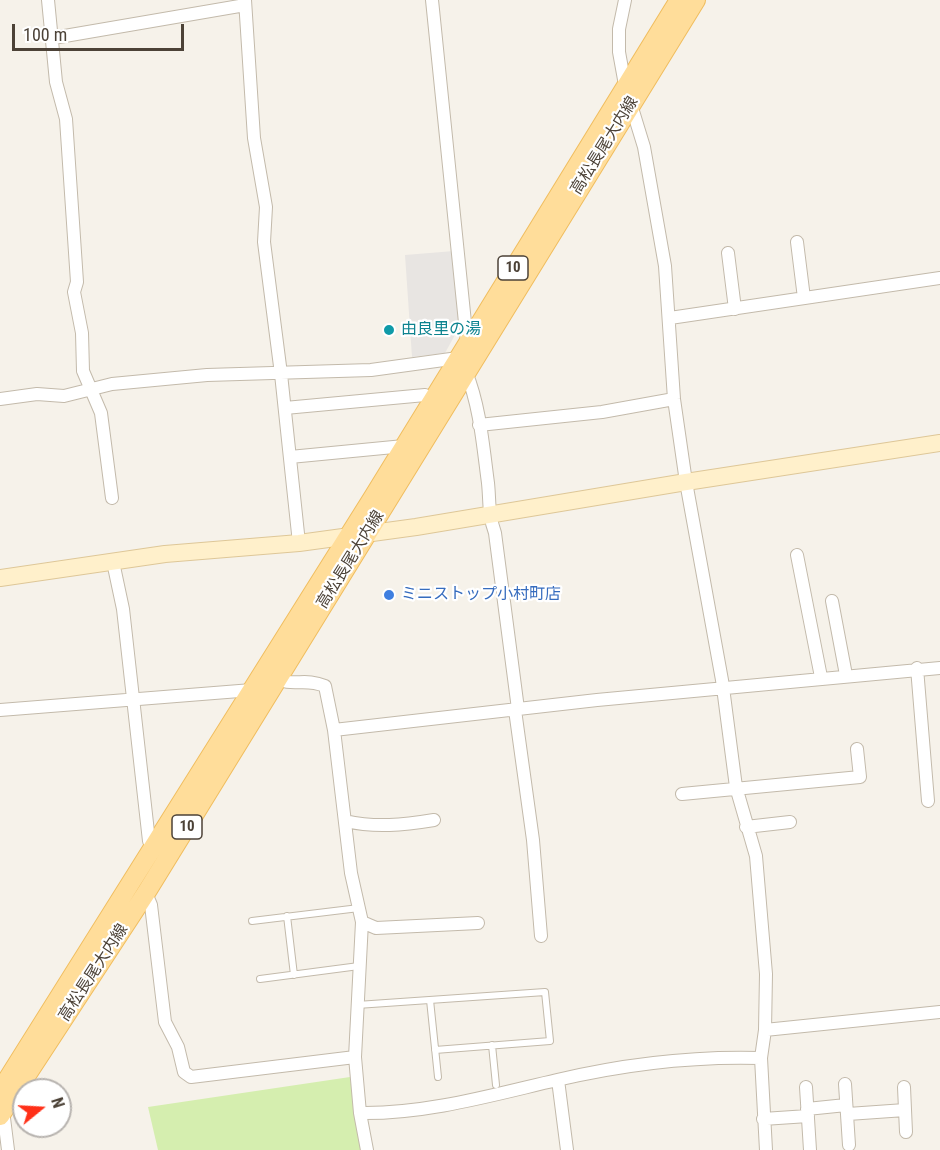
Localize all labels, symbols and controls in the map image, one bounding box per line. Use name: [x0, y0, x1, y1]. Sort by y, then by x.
scale bar: [15, 12, 188, 50]
text: 100 m: [23, 24, 67, 45]
street label: 高松長尾大内線: [567, 93, 643, 199]
road number: 10: [498, 256, 528, 280]
place label: 由良里の湯: [401, 320, 481, 340]
marker: 由良里の湯: [382, 323, 396, 337]
street label: 高松長尾大内線: [313, 507, 389, 613]
place label: ミニストップ小村町店: [401, 585, 561, 605]
marker: ミニストップ小村町店: [382, 588, 396, 602]
road number: 10: [172, 815, 202, 839]
street label: 高松長尾大内線: [55, 921, 133, 1025]
north arrow: [12, 1078, 72, 1138]
text: N: [47, 1095, 68, 1110]

